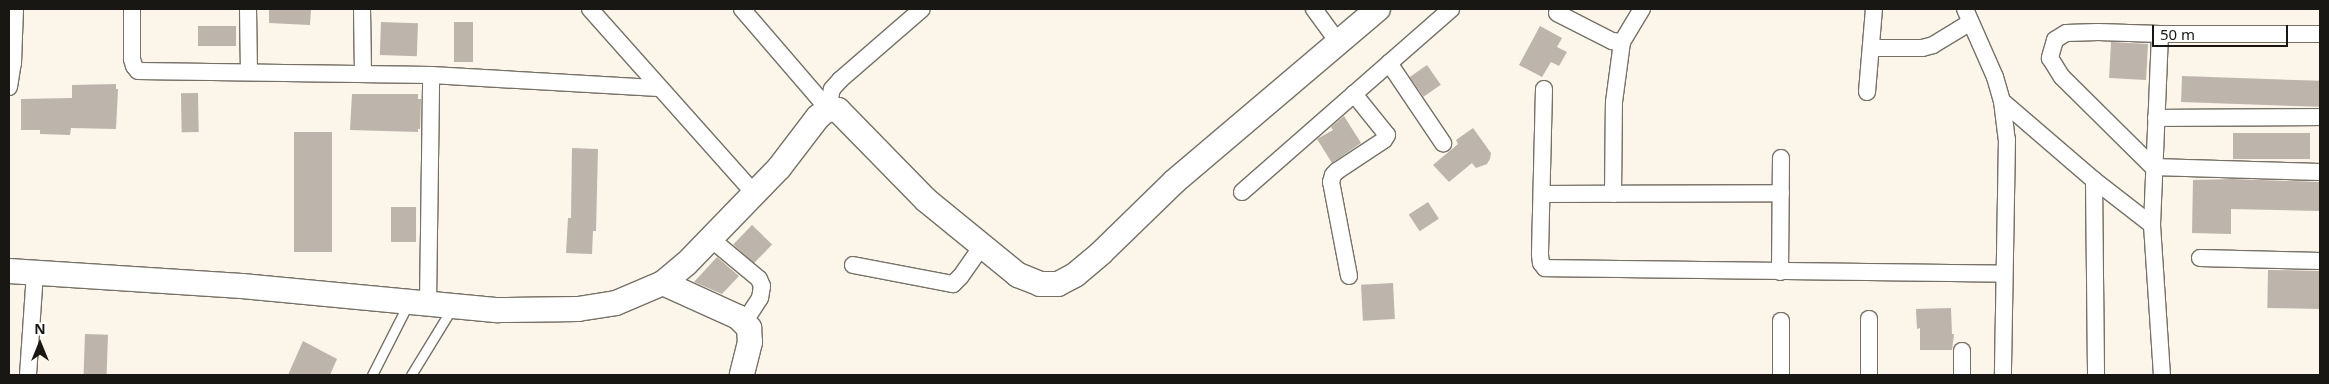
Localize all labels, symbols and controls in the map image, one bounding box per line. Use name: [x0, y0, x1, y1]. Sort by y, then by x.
scale bar: [2154, 15, 2290, 47]
text: 50 m: [2160, 24, 2195, 44]
north arrow: [15, 319, 65, 369]
text: N: [34, 319, 46, 338]

